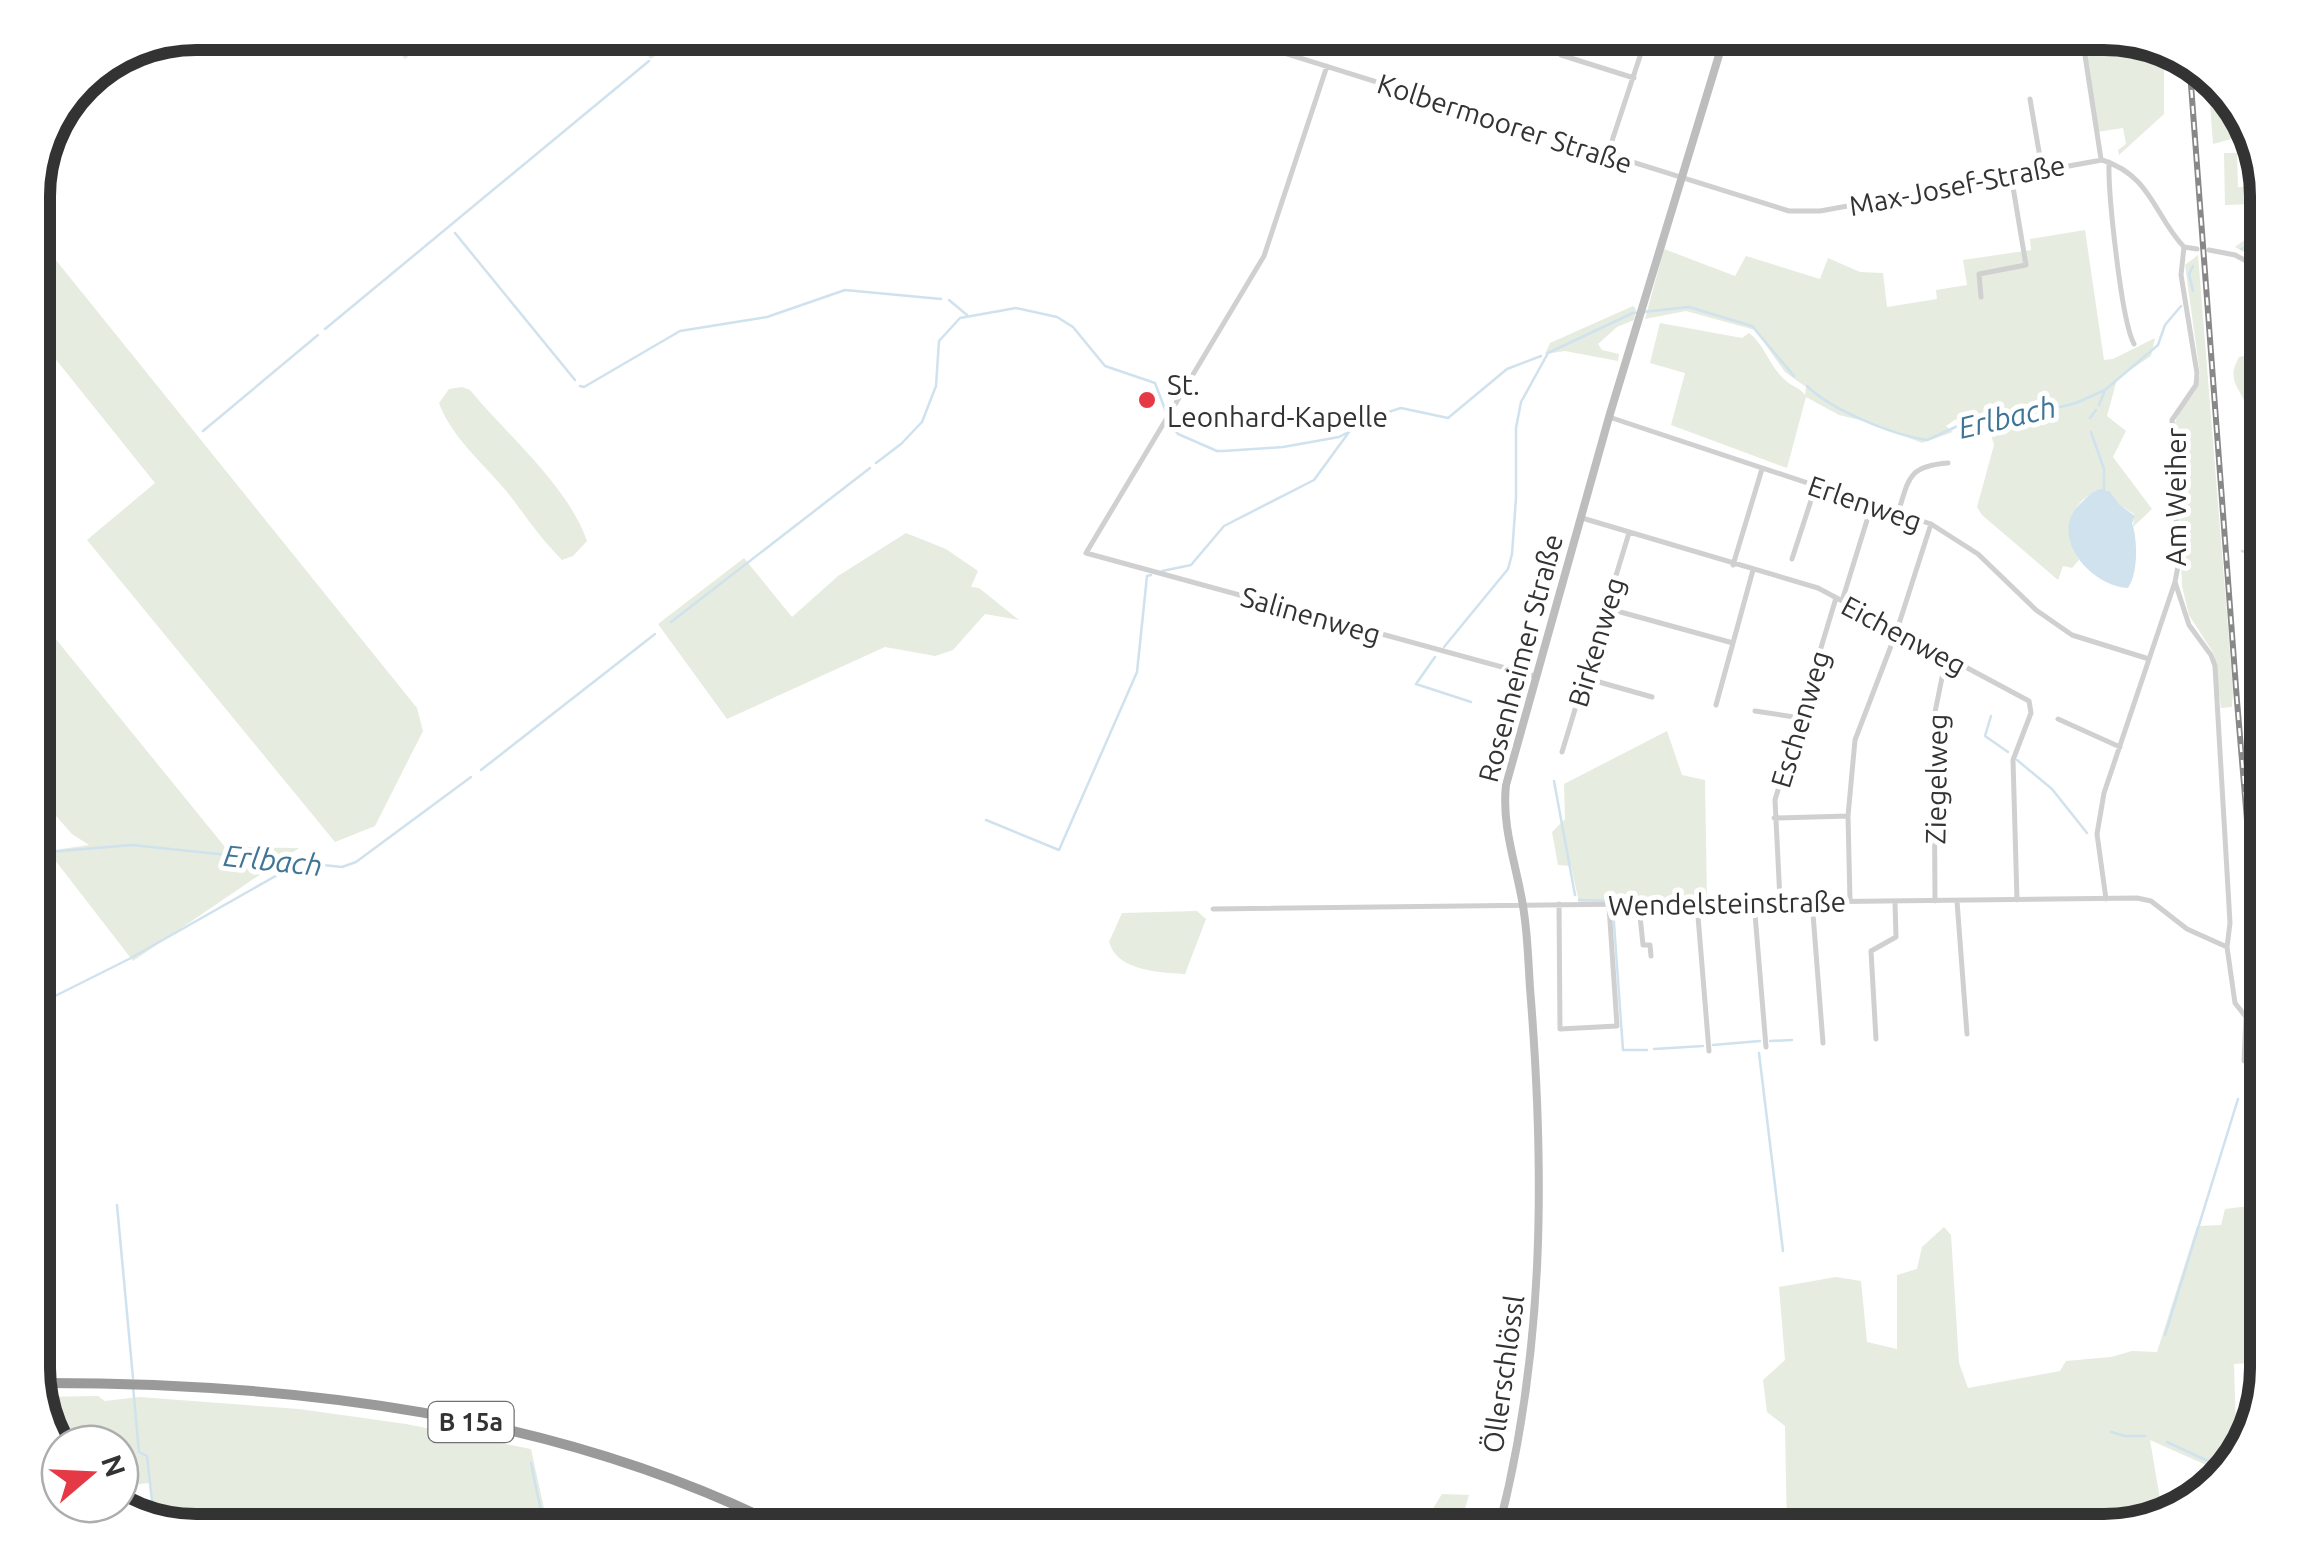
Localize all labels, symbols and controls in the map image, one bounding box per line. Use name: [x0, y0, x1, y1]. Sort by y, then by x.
street label: Kolbermoorer Straße: [1374, 67, 1636, 179]
street label: Max-Josef-Straße: [1846, 149, 2068, 221]
place label: St. Leonhard-Kapelle: [1167, 369, 1388, 432]
marker: St. Leonhard-Kapelle: [1136, 389, 1158, 411]
water label: Erlbach: [1955, 389, 2059, 445]
street label: Am Weiher: [2160, 427, 2191, 566]
street label: Erlenweg: [1804, 469, 1926, 537]
street label: Rosenheimer Straße: [1472, 531, 1568, 785]
street label: Birkenweg: [1562, 574, 1630, 710]
street label: Salinenweg: [1238, 580, 1384, 650]
street label: Eichenweg: [1837, 589, 1971, 681]
street label: Eschenweg: [1764, 647, 1836, 791]
street label: Ziegelweg: [1919, 713, 1953, 845]
water label: Erlbach: [222, 838, 324, 882]
street label: Wendelsteinstraße: [1608, 885, 1846, 921]
street label: Öllerschlössl: [1477, 1293, 1529, 1455]
road number: B 15a: [428, 1402, 514, 1442]
north arrow: [40, 1424, 140, 1524]
text: N: [96, 1451, 132, 1481]

